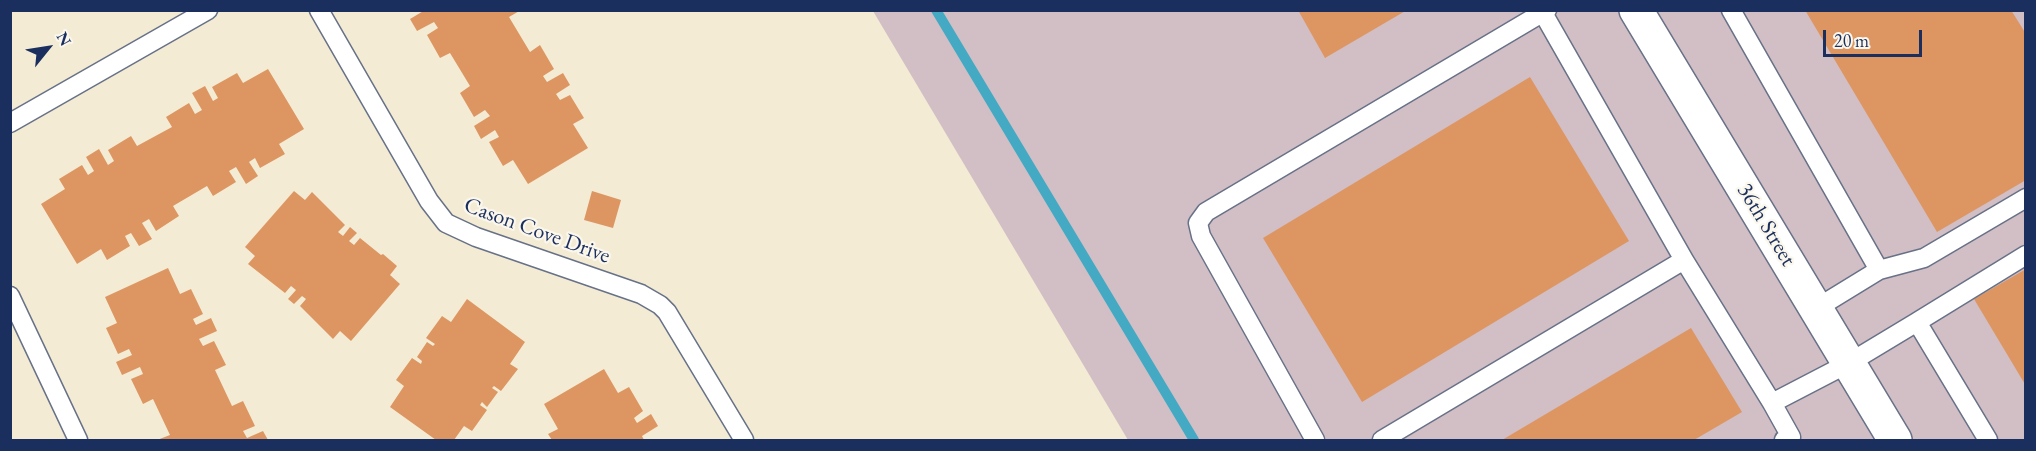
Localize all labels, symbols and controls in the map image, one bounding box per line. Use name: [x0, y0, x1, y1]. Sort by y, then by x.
north arrow: [18, 18, 78, 78]
scale bar: [1826, 18, 1925, 56]
text: N: [52, 28, 76, 50]
text: 20 m: [1834, 29, 1869, 52]
street label: 36th Street: [1731, 179, 1801, 271]
street label: Cason Cove Drive: [460, 192, 614, 270]

